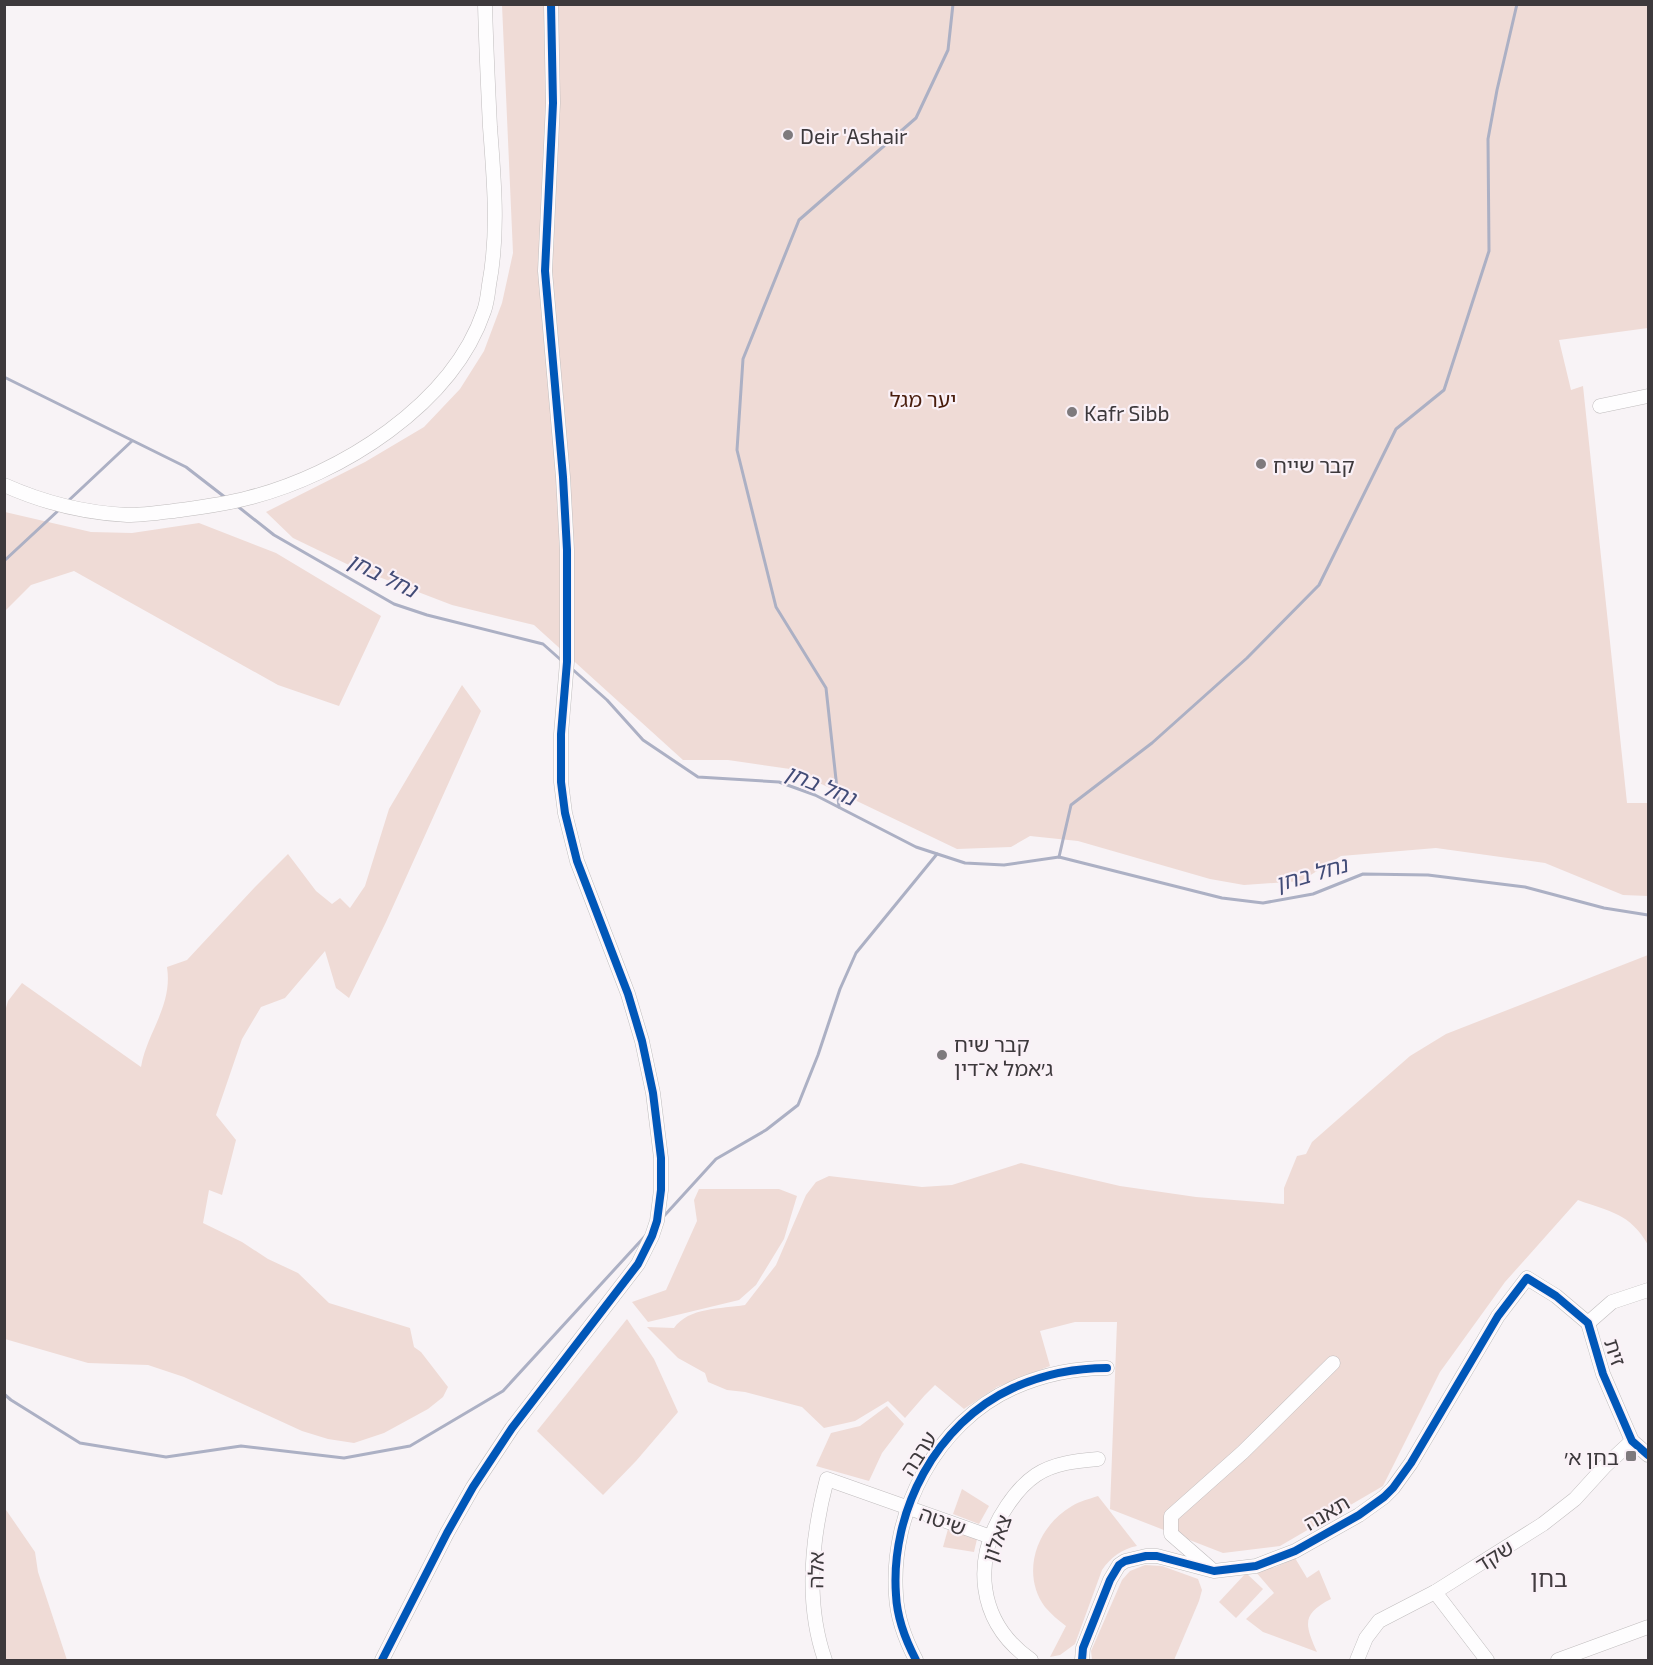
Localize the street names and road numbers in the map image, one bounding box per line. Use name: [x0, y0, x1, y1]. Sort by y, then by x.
street label: זית: [1600, 1335, 1632, 1369]
street label: ערבה: [895, 1426, 941, 1480]
street label: תאנה: [1299, 1489, 1353, 1535]
street label: שיטה: [916, 1500, 970, 1540]
street label: צאלון: [976, 1511, 1016, 1565]
street label: שקד: [1470, 1534, 1518, 1576]
street label: אלה: [802, 1551, 828, 1589]

